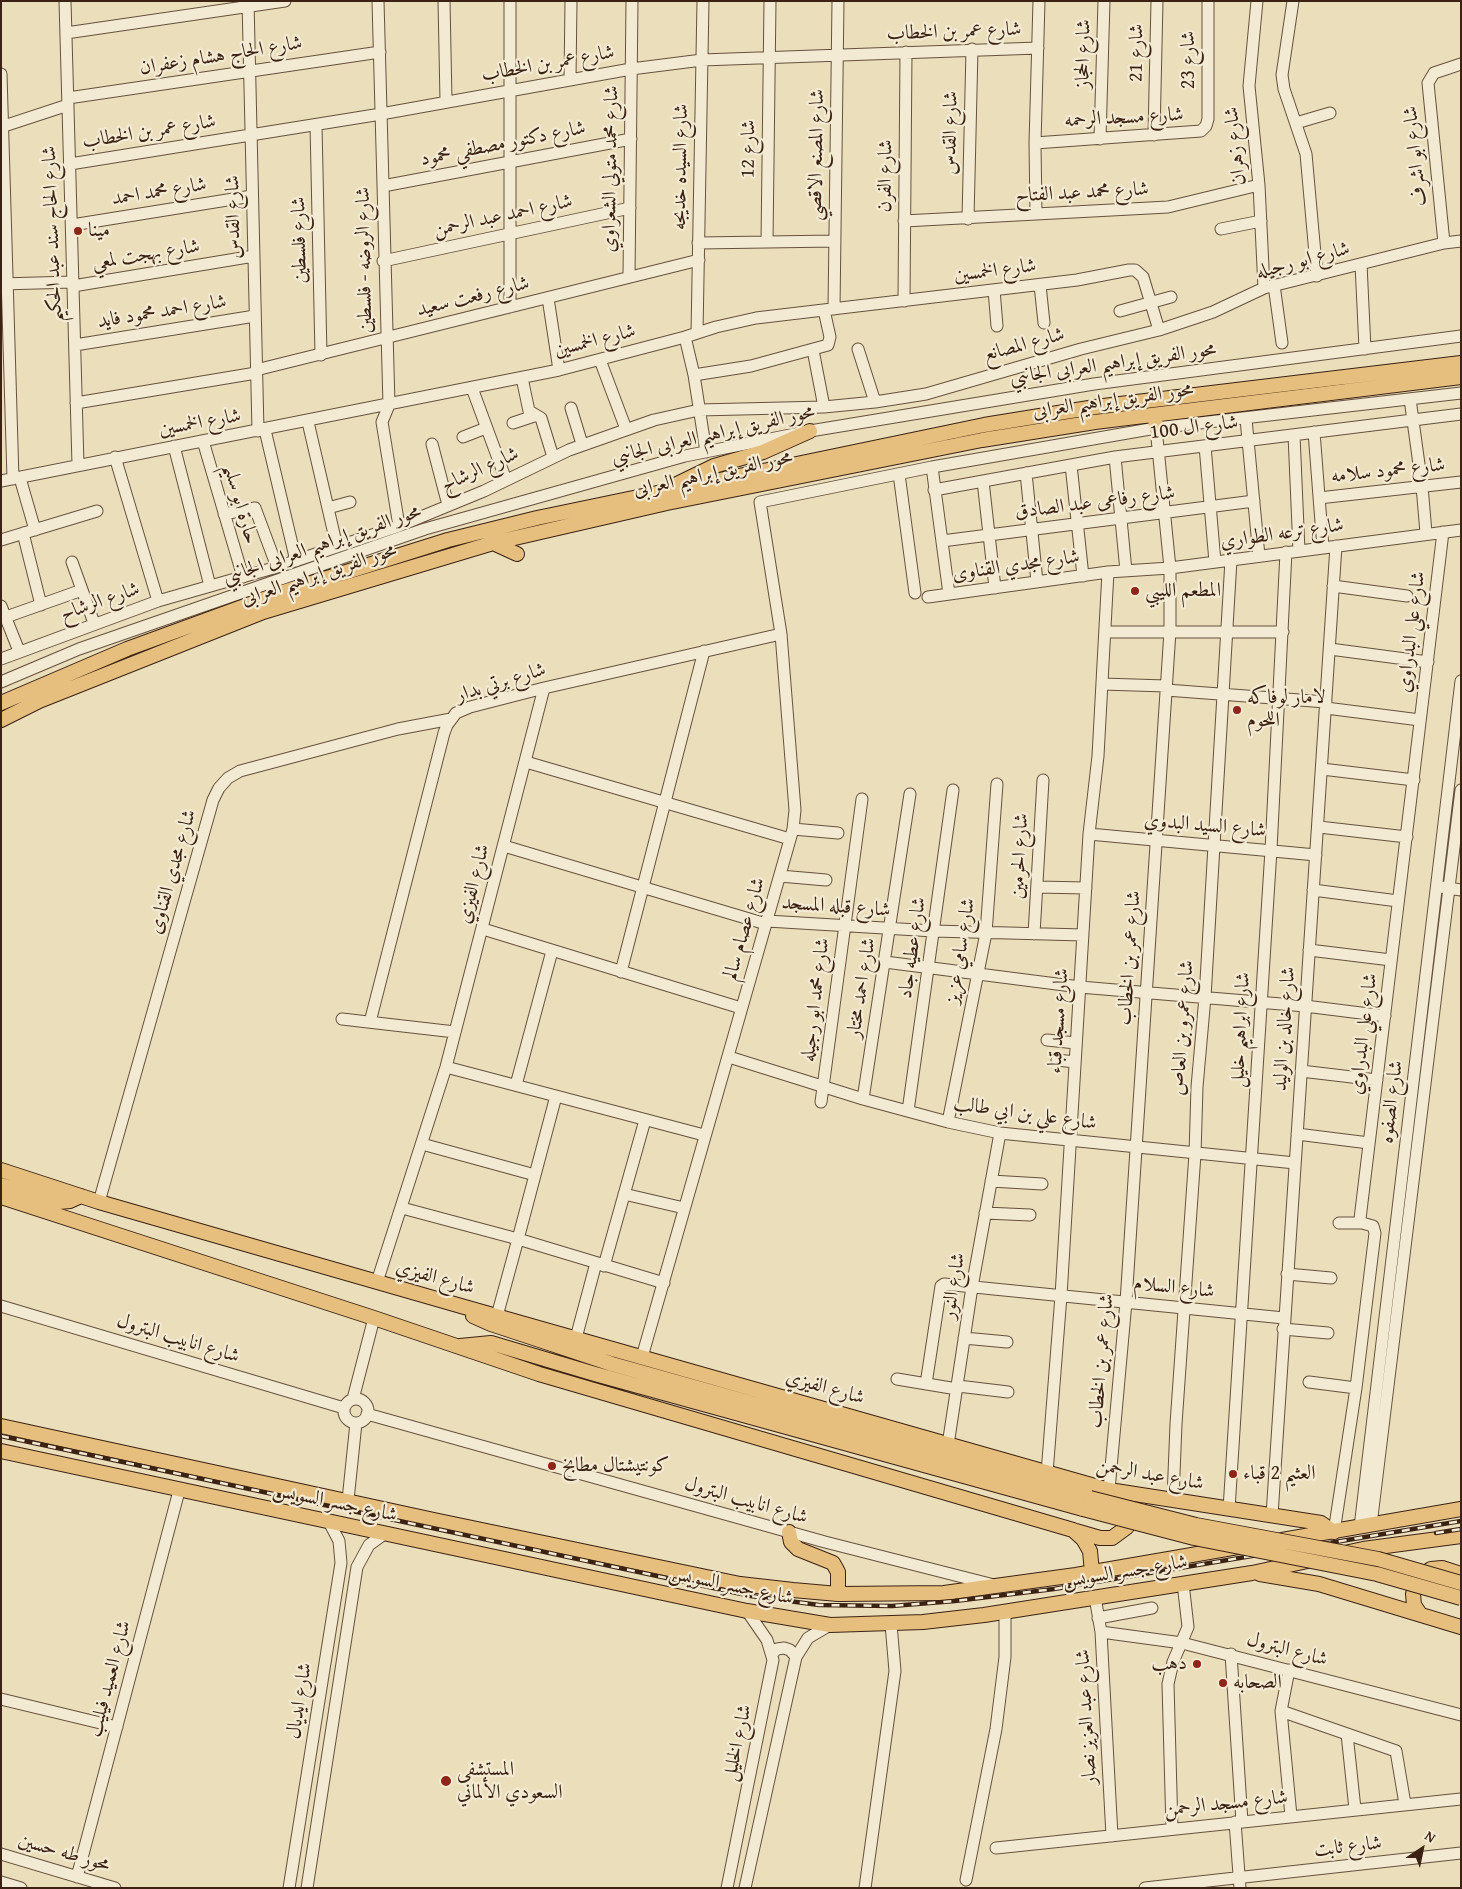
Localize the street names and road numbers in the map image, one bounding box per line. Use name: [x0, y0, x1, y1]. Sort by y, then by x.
street label: شارع عمر بن الخطاب: [886, 18, 1022, 46]
street label: شارع الحجاز: [1071, 19, 1097, 89]
street label: شارع 21: [1124, 24, 1150, 82]
street label: شارع الحاج هشام زعفران: [138, 31, 304, 81]
street label: شارع 23: [1177, 31, 1201, 89]
street label: شارع عمر بن الخطاب: [479, 40, 617, 88]
street label: شارع محمد متولي الشعراوي: [598, 85, 624, 253]
street label: شارع المصنع الاقصي: [804, 89, 830, 221]
street label: شارع القدس: [938, 91, 964, 175]
street label: شارع مسجد الرحمه: [1064, 103, 1184, 133]
street label: شارع السيده خديجه: [668, 104, 694, 230]
street label: شارع ابو اشرف: [1399, 105, 1433, 207]
street label: شارع زهران: [1220, 106, 1252, 186]
street label: شارع عمر بن الخطاب: [80, 110, 218, 154]
street label: شارع دكتور مصطفي محمود: [418, 116, 588, 172]
street label: شارع 12: [736, 120, 762, 178]
street label: شارع الفرن: [873, 139, 899, 213]
street label: شارع الحاج سند عبد الحكيم: [38, 145, 68, 323]
street label: شارع محمد احمد: [110, 173, 208, 211]
street label: شارع القدس: [221, 175, 247, 259]
street label: شارع محمد عبد الفتاح: [1015, 178, 1149, 208]
street label: شارع الروضه - فلسطين: [352, 187, 378, 333]
street label: شارع احمد عبد الرحمن: [431, 190, 575, 242]
street label: شارع فلسطين: [287, 197, 313, 283]
street label: شارع بهجت لمعي: [90, 235, 202, 275]
street label: شارع ابو رجيله: [1253, 237, 1353, 285]
street label: شارع الخمسين: [952, 254, 1038, 288]
street label: شارع رفعت سعيد: [414, 271, 532, 323]
street label: شارع احمد محمود فايد: [96, 290, 228, 334]
street label: شارع الخمسين: [552, 319, 638, 363]
street label: شارع المصانع: [981, 323, 1067, 367]
street label: محور الفريق إبراهيم العرابى الجانبي: [1008, 338, 1218, 390]
street label: محور الفريق إبراهيم العرابى: [1031, 378, 1195, 424]
street label: محور الفريق إبراهيم العرابى الجانبي: [609, 400, 817, 470]
street label: شارع الخمسين: [157, 404, 243, 442]
street label: شارع ال 100: [1148, 411, 1240, 445]
street label: شارع الرشاح: [437, 442, 523, 498]
street label: محور الفريق إبراهيم العرابى: [631, 445, 795, 503]
street label: شارع محمود سلامه: [1330, 453, 1446, 489]
street label: حارة ابو سليم: [217, 461, 263, 547]
street label: شارع رفاعى عبد الصادق: [1014, 481, 1176, 525]
street label: محور الفريق إبراهيم العرابى الجانبي: [220, 500, 424, 590]
street label: شارع ترعه الطواري: [1219, 513, 1345, 555]
street label: محور الفريق إبراهيم العرابى: [238, 539, 400, 611]
street label: شارع مجدي القناوى: [951, 545, 1081, 587]
street label: شارع علي البدراوي: [1393, 570, 1431, 694]
street label: شارع الرشاح: [57, 577, 143, 627]
street label: شارع برتي بدار: [453, 658, 549, 708]
street label: شارع مجدي القناوى: [144, 807, 202, 937]
street label: شارع السيد البدوي: [1143, 809, 1267, 843]
street label: شارع الحرمين: [1006, 812, 1034, 900]
street label: شارع الفيزي: [453, 842, 495, 926]
street label: شارع عصام سالم: [719, 875, 771, 983]
street label: شارع عمر بن الخطاب: [1113, 890, 1147, 1026]
street label: شارع قبله المسجد: [781, 891, 891, 923]
street label: شارع عطيه جاد: [894, 896, 932, 1000]
street label: شارع سامي عزيز: [941, 896, 981, 1006]
street label: شارع احمد مختار: [842, 936, 882, 1040]
street label: شارع محمد ابو رجيله: [796, 937, 836, 1063]
street label: شارع عمرو بن العاص: [1166, 959, 1200, 1097]
street label: شارع خالد بن الوليد: [1269, 966, 1301, 1092]
street label: شارع مسجد قباء: [1043, 967, 1075, 1075]
street label: شارع ابراهيم خليل: [1226, 972, 1256, 1088]
street label: شارع علي البدراوي: [1345, 972, 1383, 1096]
street label: شارع الصفوه: [1375, 1059, 1409, 1145]
street label: شارع علي بن ابي طالب: [952, 1092, 1098, 1136]
street label: شارع النور: [937, 1251, 971, 1321]
street label: شارع الفيزي: [393, 1255, 477, 1301]
street label: شارع السلام: [1132, 1272, 1216, 1304]
street label: شارع عمر بن الخطاب: [1084, 1293, 1120, 1429]
street label: شارع انابيب البترول: [114, 1309, 242, 1369]
street label: شارع الفيزي: [783, 1365, 867, 1411]
street label: شارع عبد الرحمن: [1094, 1454, 1206, 1496]
street label: شارع انابيب البترول: [682, 1472, 810, 1530]
street label: شارع جسر السويس: [271, 1478, 399, 1528]
street label: شارع جسر السويس: [1061, 1550, 1189, 1594]
street label: شارع جسر السويس: [667, 1561, 795, 1611]
street label: شارع العميد فيليب: [83, 1618, 137, 1740]
street label: شارع البترول: [1244, 1628, 1330, 1672]
street label: شارع عبد العزيز نصار: [1071, 1649, 1103, 1785]
street label: شارع ايديال: [282, 1661, 318, 1741]
street label: شارع الخليل: [718, 1702, 758, 1784]
street label: شارع مسجد الرحمن: [1163, 1786, 1289, 1822]
street label: محور طه حسين: [15, 1828, 113, 1878]
street label: شارع ثابت: [1313, 1832, 1383, 1862]

